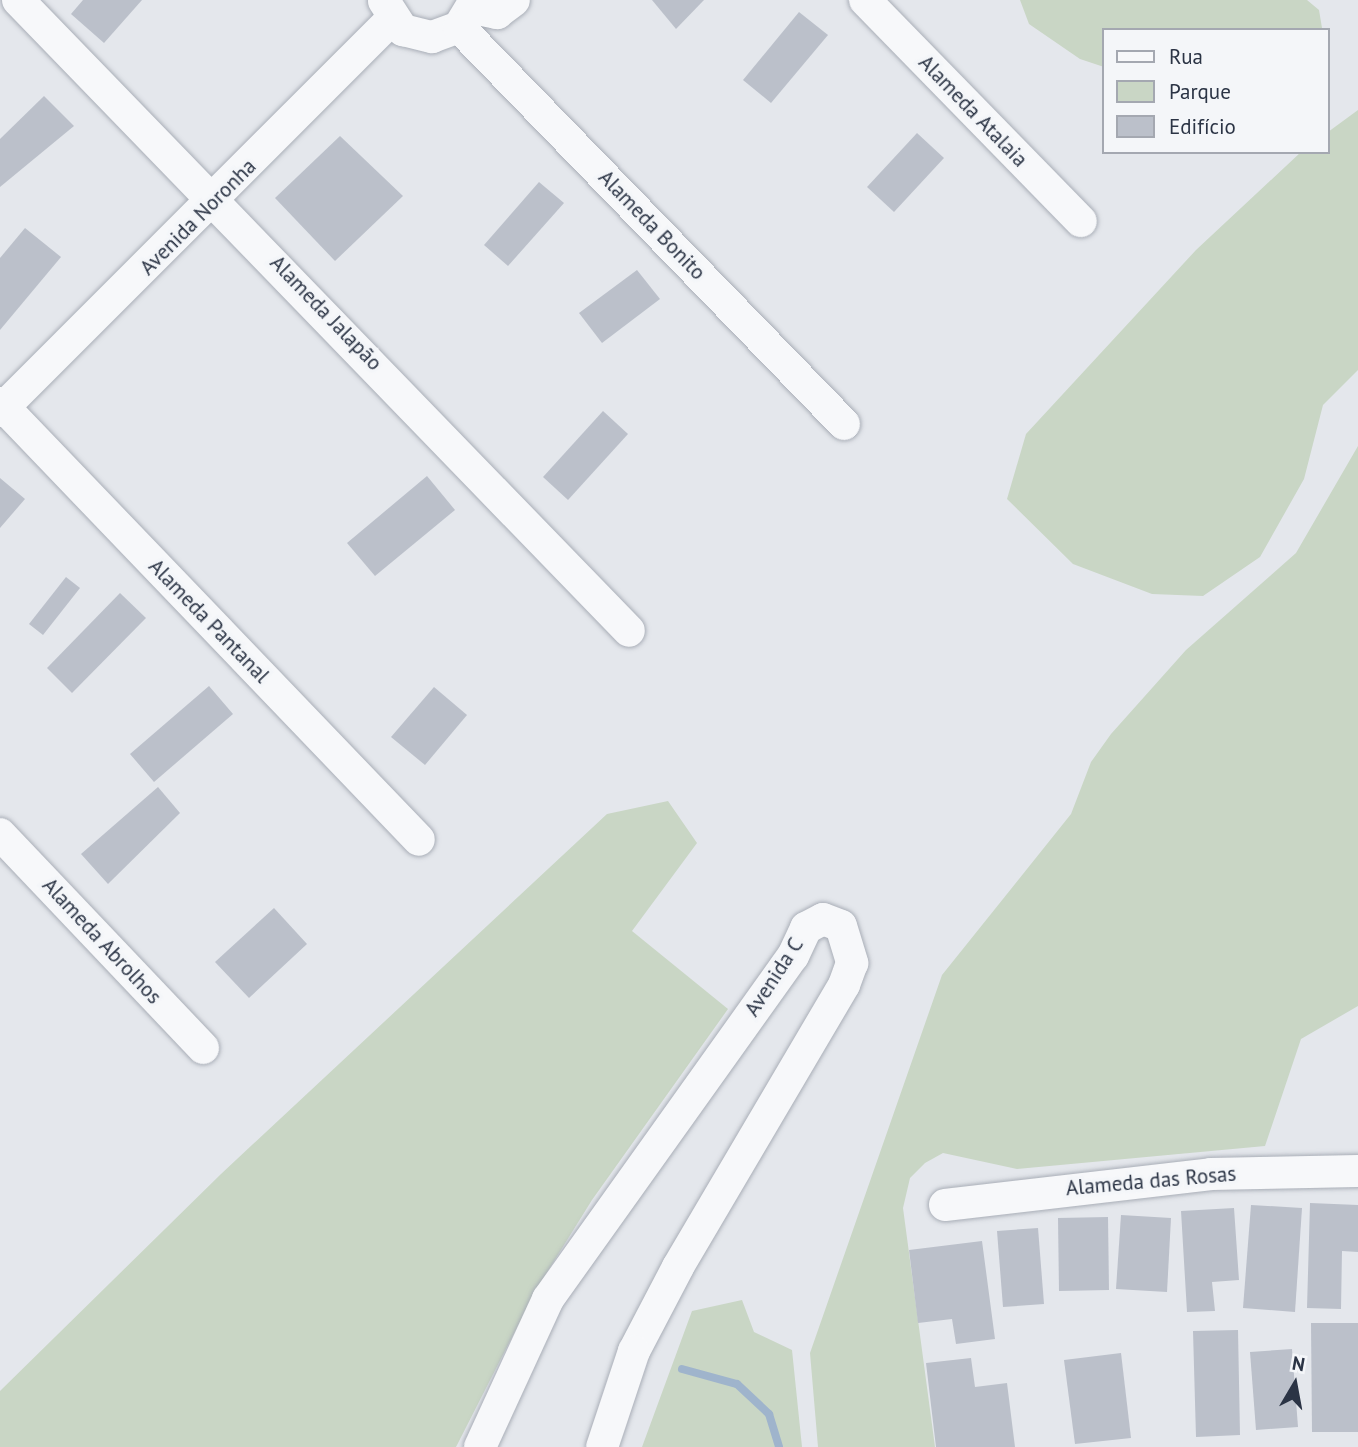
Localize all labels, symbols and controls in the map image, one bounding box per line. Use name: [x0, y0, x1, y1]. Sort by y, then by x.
legend: [1102, 28, 1330, 154]
text: Rua: [1169, 43, 1203, 70]
street label: Alameda Atalaia: [913, 50, 1033, 172]
text: Parque: [1169, 78, 1231, 105]
text: Edifício: [1169, 113, 1236, 140]
street label: Avenida Noronha: [135, 154, 261, 280]
street label: Alameda Bonito: [593, 165, 711, 285]
street label: Alameda Jalapão: [265, 250, 387, 376]
street label: Alameda Pantanal: [144, 554, 274, 688]
street label: Alameda Abrolhos: [37, 873, 167, 1009]
street label: Avenida C: [739, 933, 809, 1021]
street label: Alameda das Rosas: [1065, 1161, 1237, 1201]
north arrow: [1260, 1349, 1330, 1419]
text: N: [1290, 1350, 1307, 1376]

